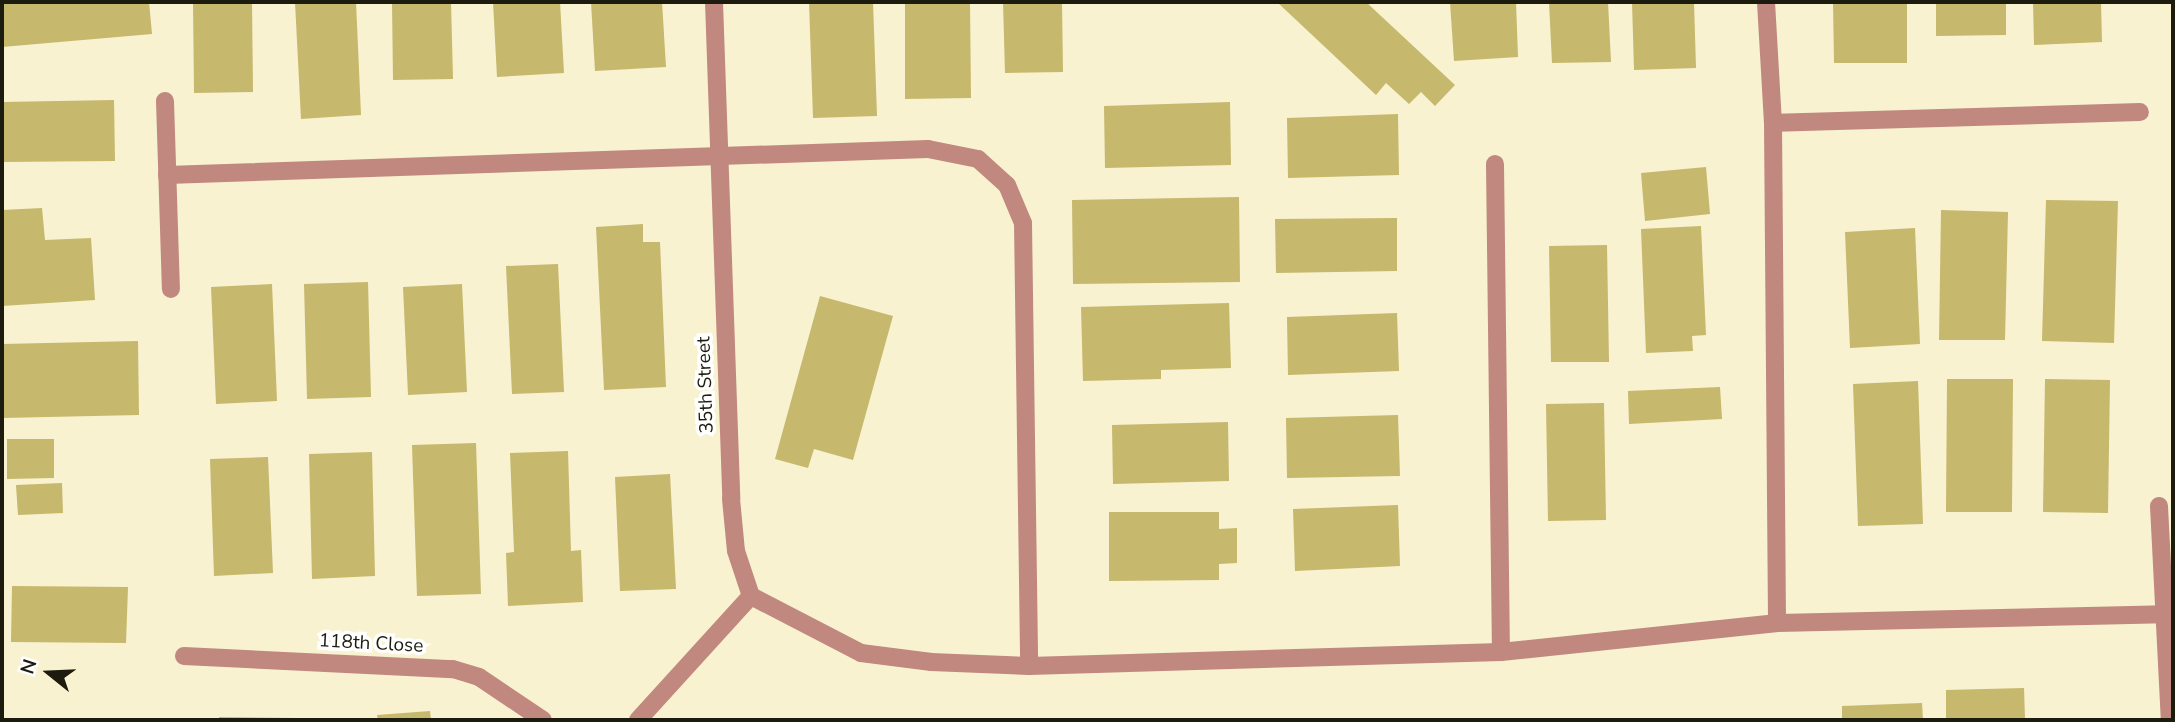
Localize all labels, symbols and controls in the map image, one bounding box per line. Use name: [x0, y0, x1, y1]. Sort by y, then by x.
street label: 35th Street: [693, 336, 719, 434]
street label: 118th Close: [318, 630, 424, 658]
north arrow: [14, 638, 84, 708]
text: N: [14, 656, 44, 677]

